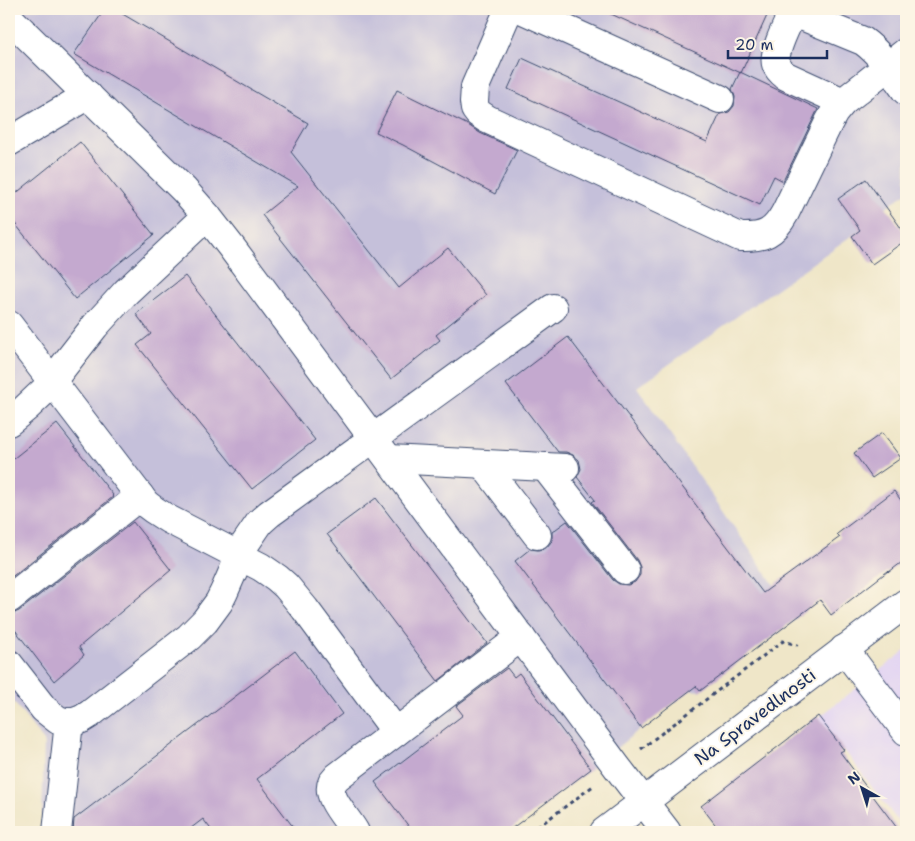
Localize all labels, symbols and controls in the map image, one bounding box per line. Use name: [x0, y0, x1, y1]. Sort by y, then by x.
scale bar: [728, 28, 826, 60]
text: 20 m: [735, 35, 774, 55]
street label: Na Spravedlnosti: [689, 663, 821, 771]
north arrow: [838, 764, 888, 814]
text: N: [844, 767, 864, 788]

